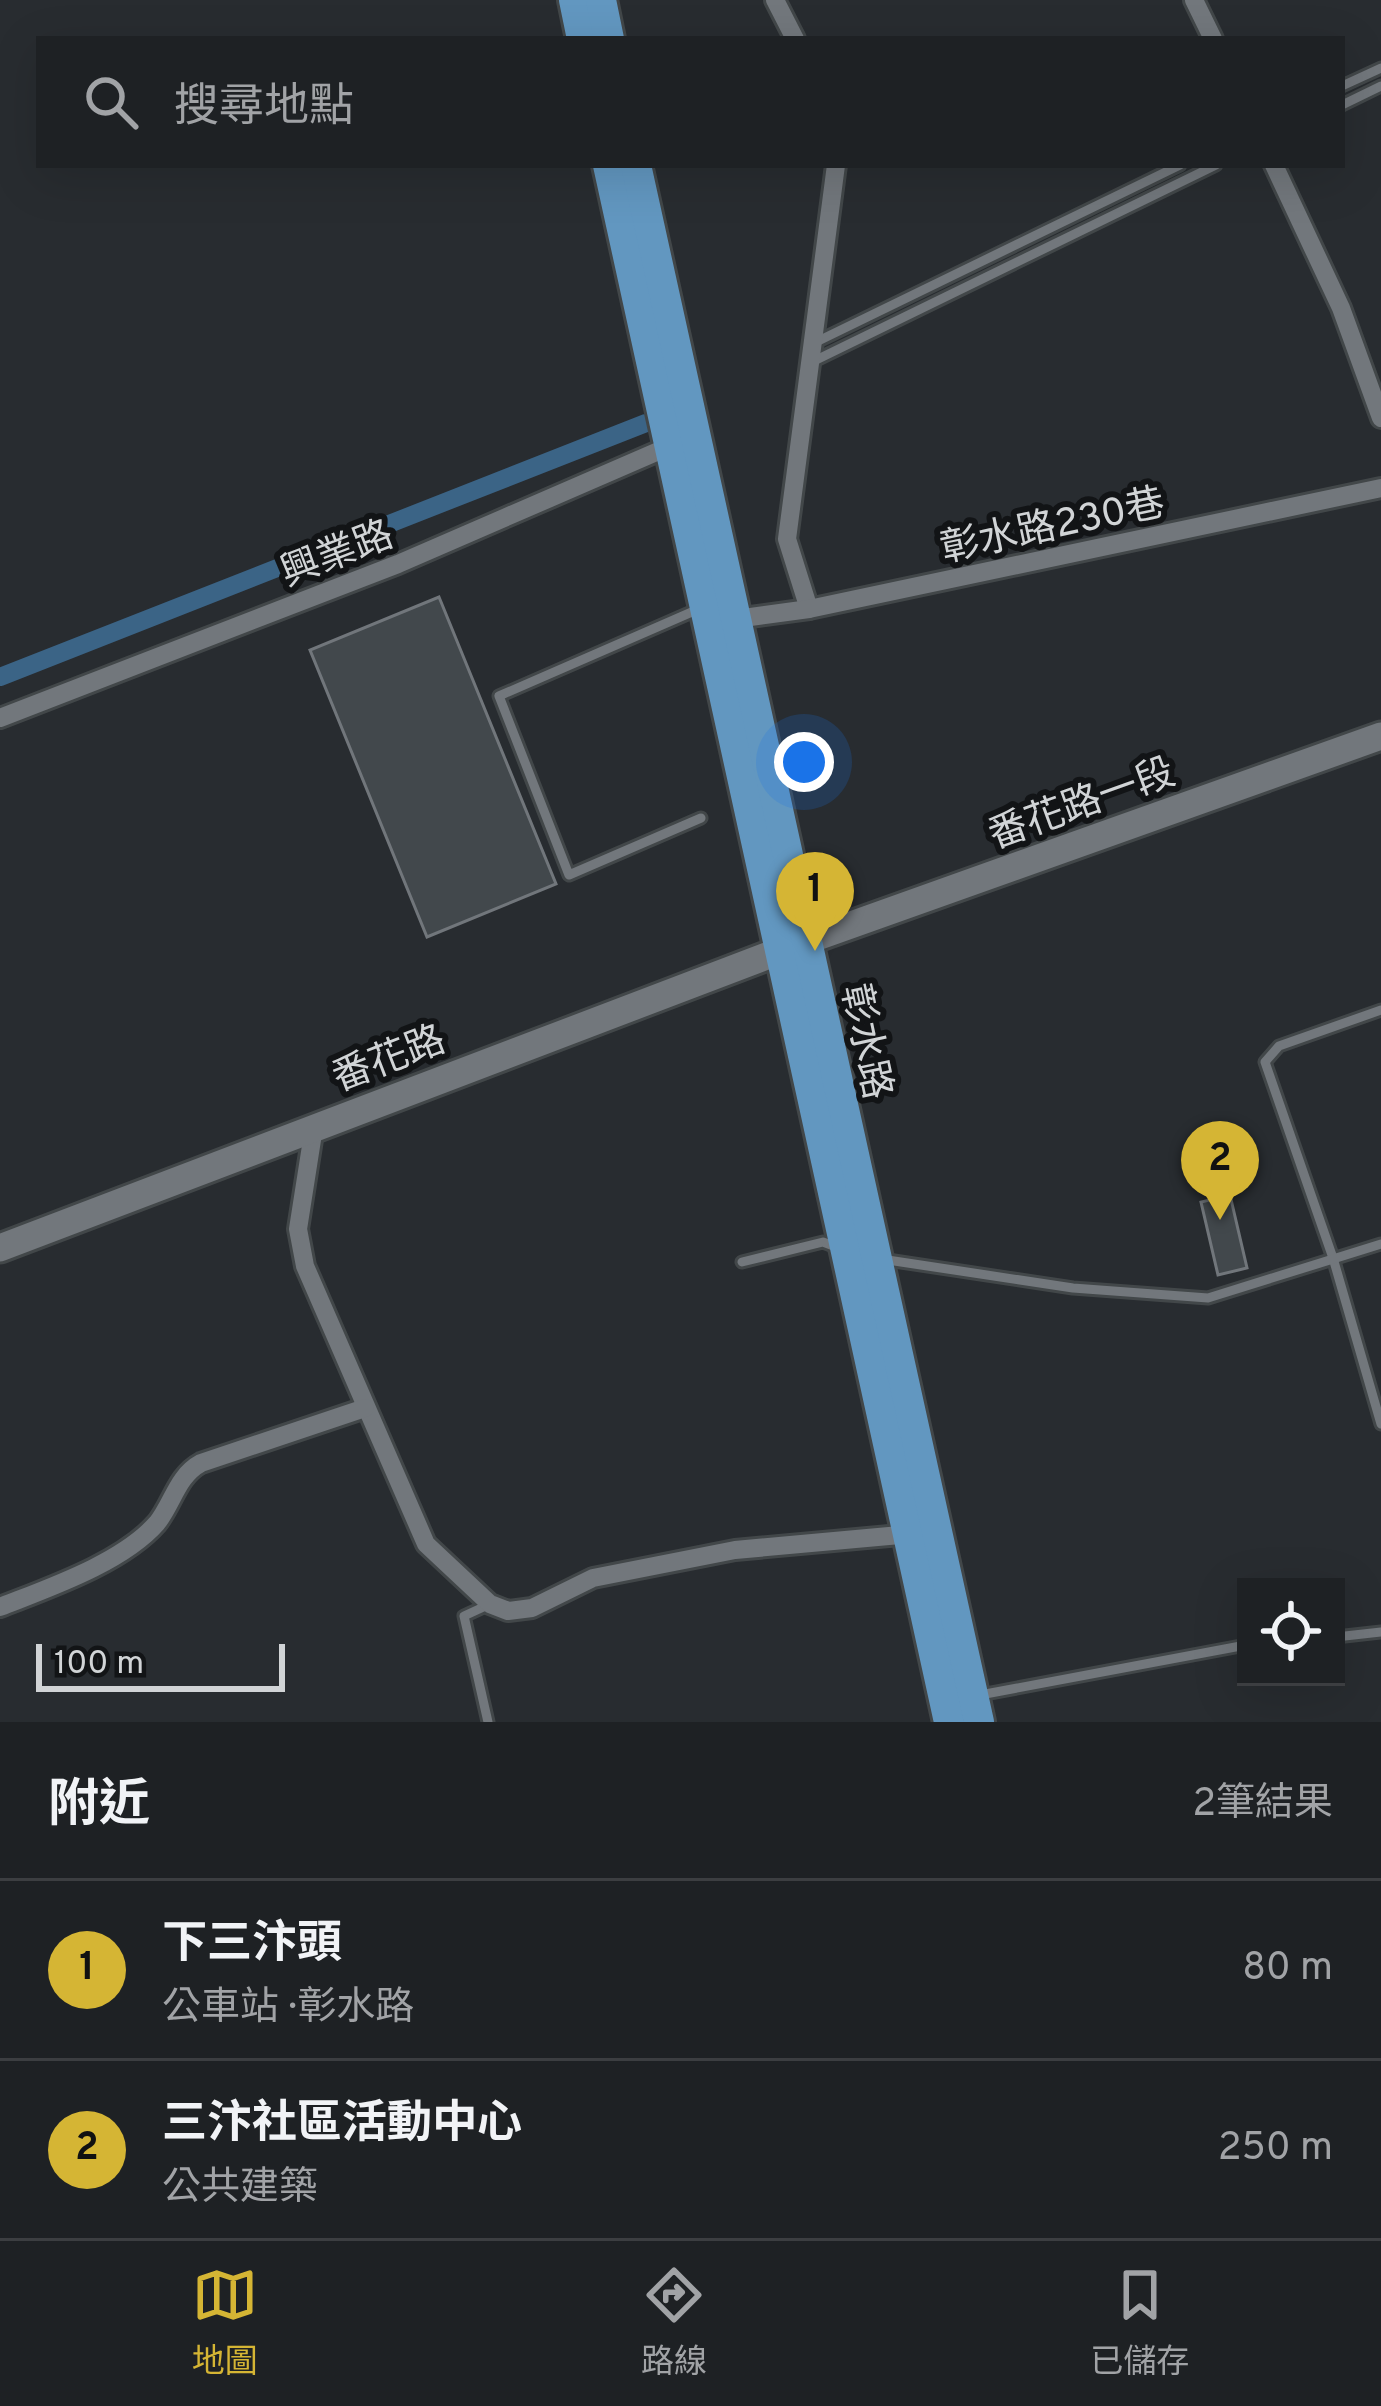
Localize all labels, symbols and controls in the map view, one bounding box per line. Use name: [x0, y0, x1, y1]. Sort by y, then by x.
search box: [36, 36, 1345, 168]
icon: search: [78, 69, 144, 135]
text: 搜尋地點: [174, 80, 354, 137]
street label: 彰水路230巷: [936, 481, 1170, 576]
street label: 興業路: [274, 512, 401, 600]
your location: [774, 732, 834, 792]
street label: 番花路一段: [983, 750, 1183, 863]
pin: 1: [776, 852, 854, 951]
street label: 彰水路: [827, 980, 900, 1104]
street label: 番花路: [326, 1017, 453, 1105]
pin: 2: [1181, 1121, 1259, 1220]
map controls: [1237, 1578, 1345, 1686]
button: locate: [1237, 1578, 1345, 1686]
scale bar: [36, 1638, 285, 1691]
text: 100 m: [54, 1644, 144, 1686]
text: 附近: [48, 1775, 150, 1840]
text: 2筆結果: [1192, 1781, 1333, 1830]
text: 下三汴頭: [162, 1917, 342, 1974]
text: 1: [79, 1945, 95, 1994]
text: 80 m: [1242, 1945, 1333, 1994]
text: 公車站 · 彰水路: [162, 1985, 414, 2034]
text: 三汴社區活動中心: [162, 2097, 522, 2154]
text: 2: [75, 2125, 99, 2174]
text: 250 m: [1218, 2125, 1333, 2174]
text: 公共建築: [162, 2165, 318, 2214]
tab: 地圖: [192, 2262, 258, 2385]
tab: 路線: [641, 2262, 707, 2385]
tab: 已儲存: [1090, 2262, 1189, 2385]

